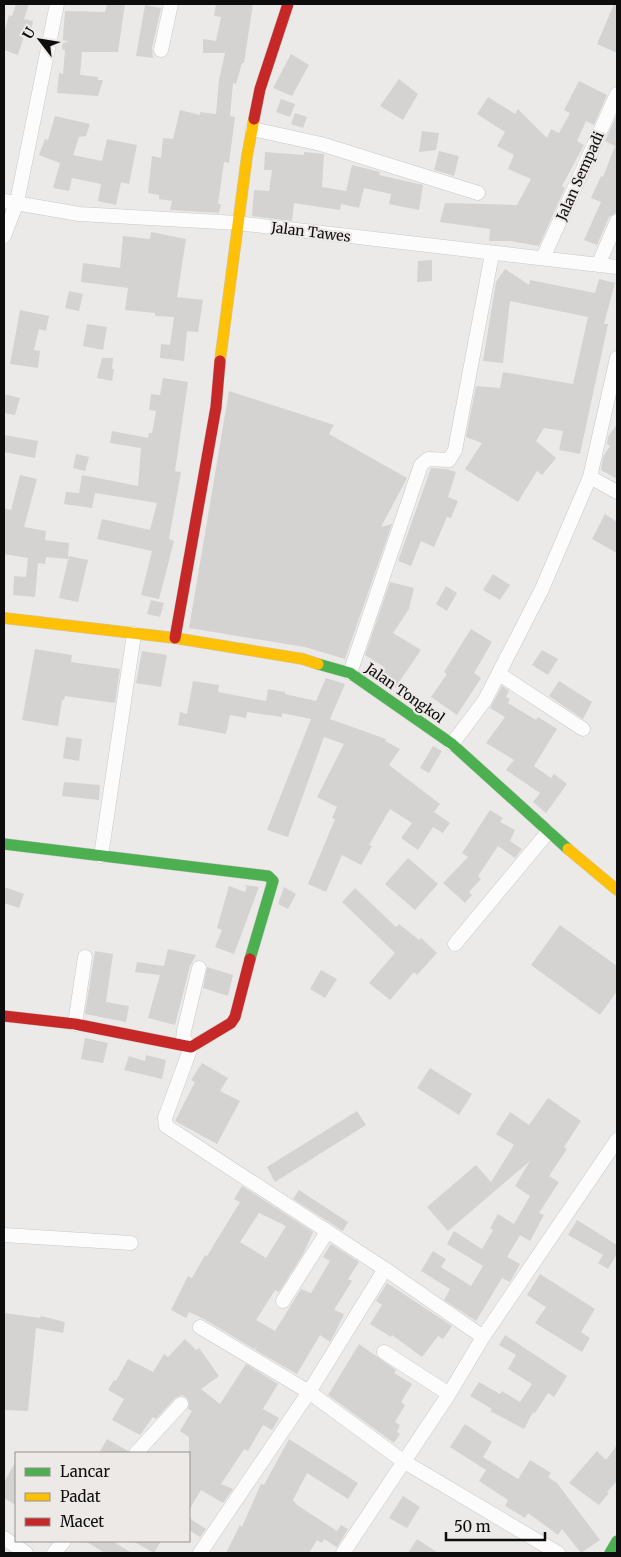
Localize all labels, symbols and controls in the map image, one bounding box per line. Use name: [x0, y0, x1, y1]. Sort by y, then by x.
north arrow: [15, 15, 65, 65]
text: U: [18, 24, 40, 42]
street label: Jalan Sempadi: [552, 128, 608, 224]
street label: Jalan Tawes: [269, 218, 352, 246]
street label: Jalan Tongkol: [361, 658, 449, 727]
legend: [15, 1452, 190, 1542]
text: Lancar: [60, 1462, 110, 1481]
text: Padat: [60, 1487, 101, 1506]
scale bar: [446, 1510, 545, 1542]
text: Macet: [60, 1512, 104, 1531]
text: 50 m: [454, 1517, 491, 1536]

